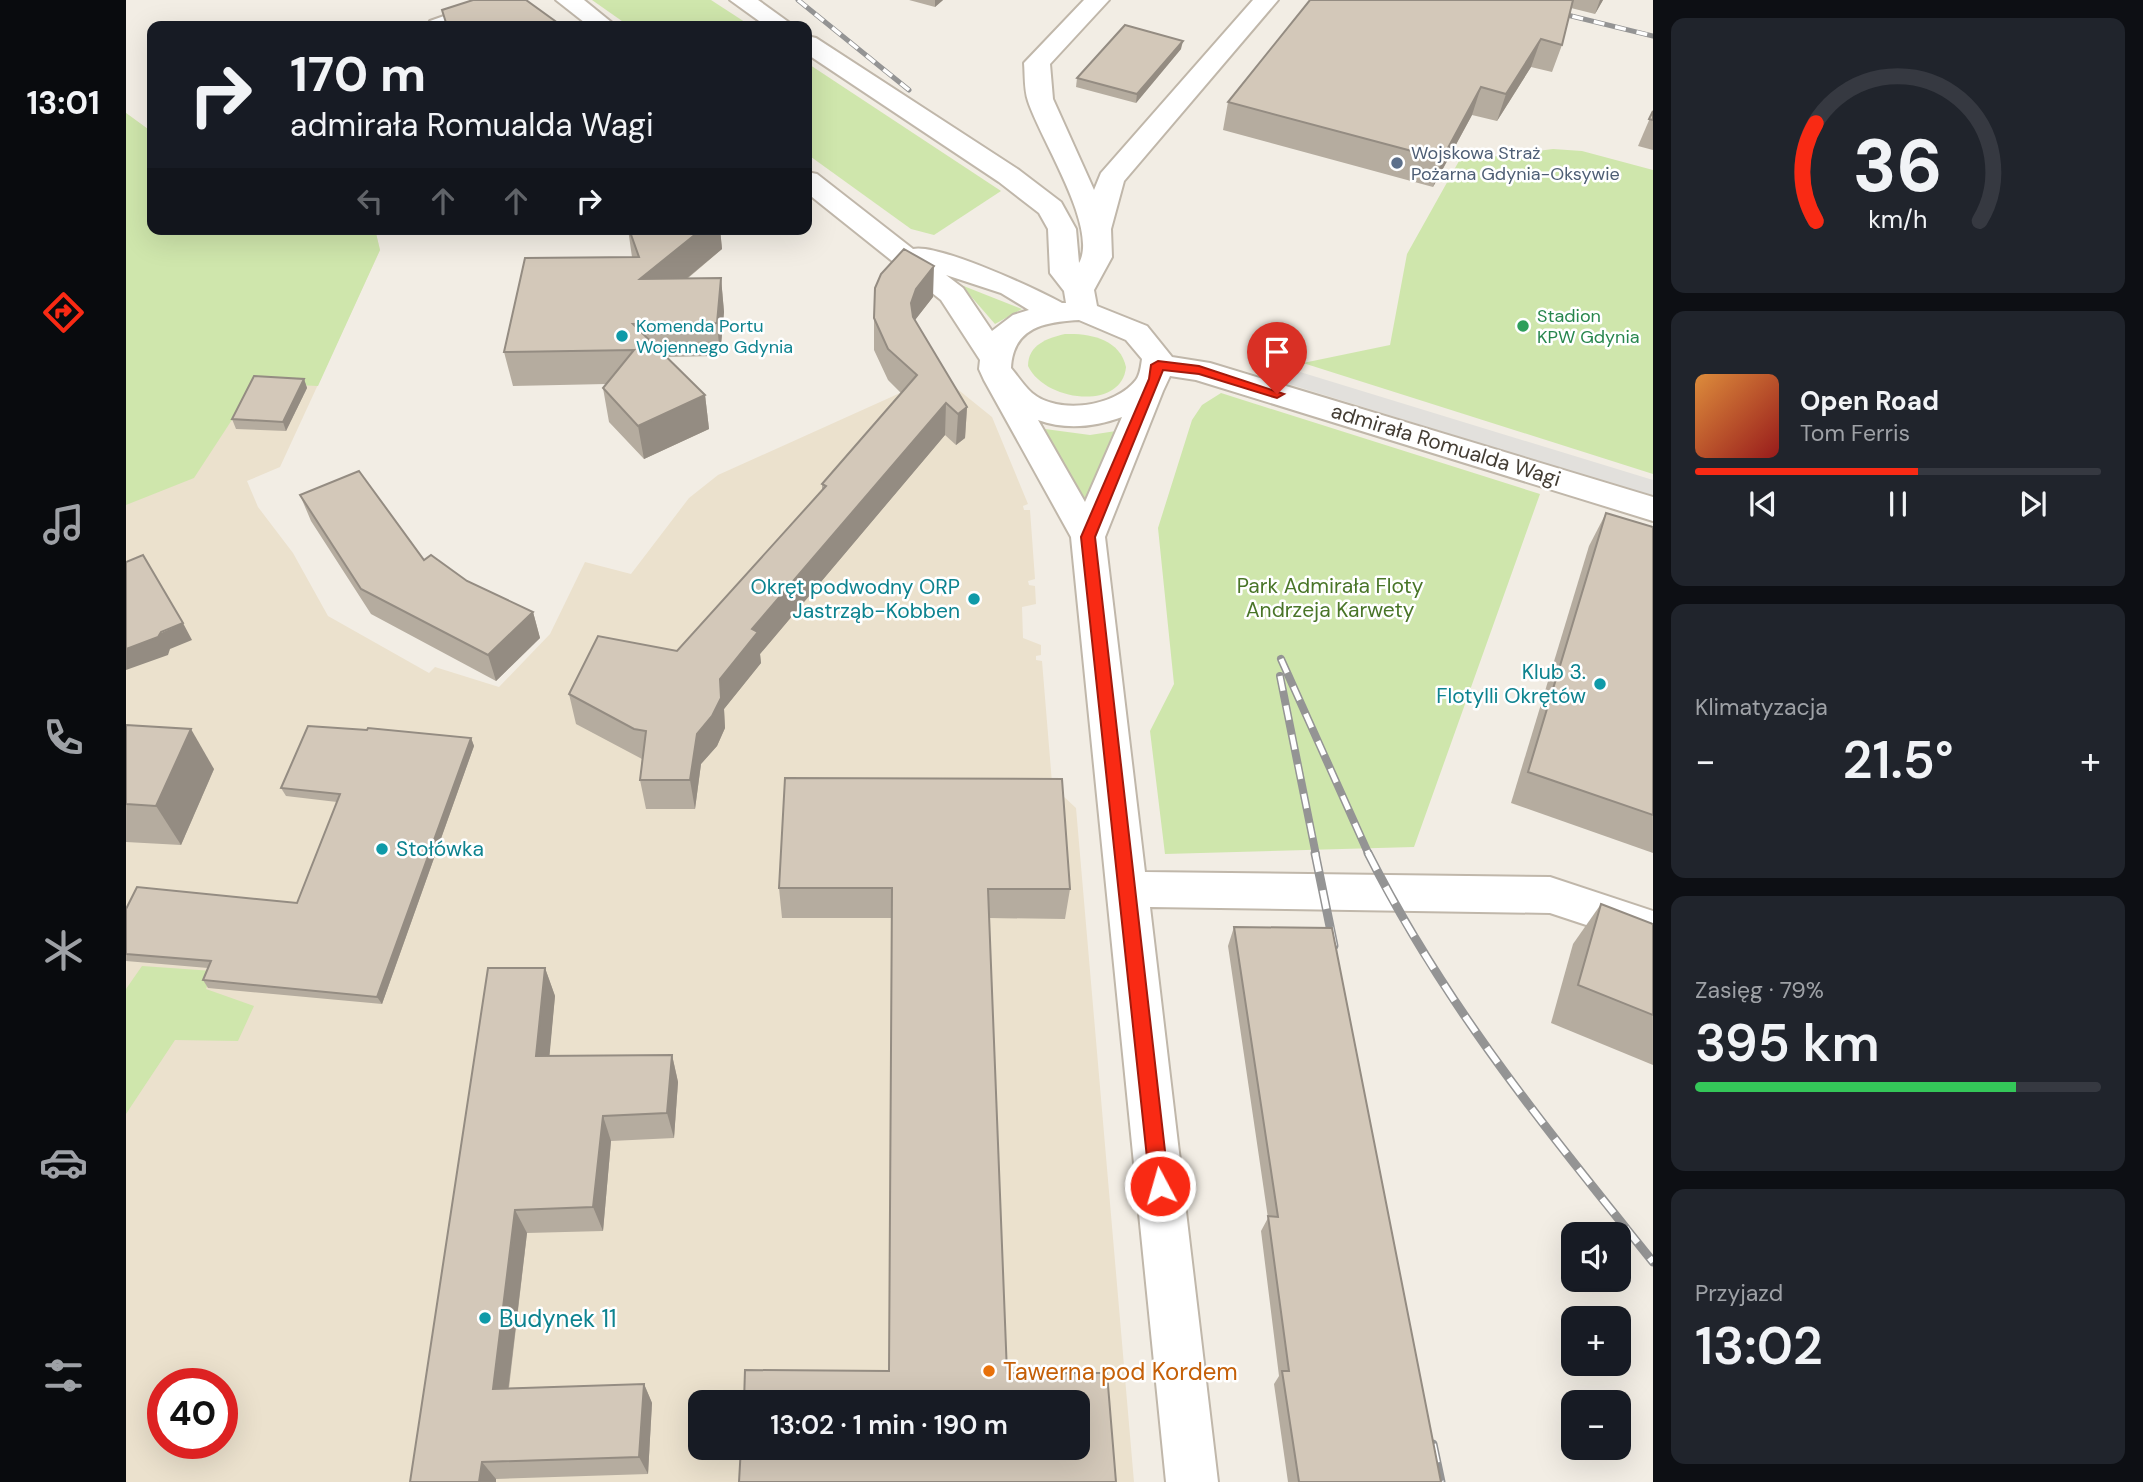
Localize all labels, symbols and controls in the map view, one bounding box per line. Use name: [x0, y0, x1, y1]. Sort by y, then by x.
text: 170 m: [290, 42, 426, 106]
icon: right: [175, 49, 266, 140]
text: 13:01: [26, 82, 100, 124]
text: admirała Romualda Wagi: [290, 104, 654, 146]
text: 36: [1853, 120, 1943, 215]
place label: Wojskowa Straż Pożarna Gdynia-Oksywie: [1411, 141, 1620, 186]
marker: Wojskowa Straż Pożarna Gdynia-Oksywie: [1389, 155, 1405, 171]
icon: left: [351, 182, 389, 220]
icon: ahead: [424, 182, 462, 220]
icon: ahead: [497, 182, 535, 220]
icon: right: [570, 182, 608, 220]
text: km/h: [1868, 203, 1928, 236]
icon: directions: [39, 288, 88, 337]
place label: Stadion KPW Gdynia: [1537, 304, 1640, 349]
place label: Komenda Portu Wojennego Gdynia: [636, 314, 793, 359]
marker: Stadion KPW Gdynia: [1515, 318, 1531, 334]
pin: [1247, 322, 1307, 394]
marker: Komenda Portu Wojennego Gdynia: [614, 328, 630, 344]
icon: arrive: [1258, 333, 1296, 371]
text: Open Road: [1800, 384, 1939, 418]
street label: admirała Romualda Wagi: [1328, 397, 1564, 493]
text: Tom Ferris: [1800, 418, 1910, 448]
icon: previous: [1744, 485, 1782, 523]
icon: pause: [1879, 485, 1917, 523]
icon: next: [2014, 485, 2052, 523]
icon: music: [39, 500, 88, 549]
park label: Park Admirała Floty Andrzeja Karwety: [1237, 572, 1424, 624]
place label: Okręt podwodny ORP Jastrząb-Kobben: [750, 573, 960, 625]
marker: Okręt podwodny ORP Jastrząb-Kobben: [966, 591, 982, 607]
place label: Klub 3. Flotylli Okrętów: [1436, 658, 1586, 710]
marker: Klub 3. Flotylli Okrętów: [1592, 676, 1608, 692]
text: Klimatyzacja: [1695, 692, 1828, 722]
icon: phone: [39, 713, 88, 762]
text: 21.5°: [1842, 726, 1954, 794]
text: −: [1695, 736, 1716, 786]
text: +: [2080, 736, 2101, 786]
place label: Stołówka: [396, 835, 484, 863]
marker: Stołówka: [374, 841, 390, 857]
icon: climate: [39, 926, 88, 975]
text: Zasięg · 79%: [1695, 975, 1824, 1005]
text: 395 km: [1695, 1009, 1880, 1077]
icon: car: [39, 1138, 88, 1187]
position arrow: [1123, 1149, 1197, 1223]
map controls: [1561, 1222, 1631, 1460]
button: sound: [1561, 1222, 1631, 1292]
text: Przyjazd: [1695, 1278, 1783, 1308]
place label: Budynek 11: [499, 1303, 616, 1334]
button: +: [1561, 1306, 1631, 1376]
marker: Budynek 11: [477, 1310, 493, 1326]
text: 13:02: [1695, 1312, 1823, 1380]
icon: filters: [39, 1351, 88, 1400]
place label: Tawerna pod Kordem: [1003, 1356, 1238, 1387]
marker: Tawerna pod Kordem: [981, 1363, 997, 1379]
speed limit sign: 40: [147, 1368, 238, 1459]
button: −: [1561, 1390, 1631, 1460]
text: 13:02 · 1 min · 190 m: [770, 1408, 1008, 1442]

